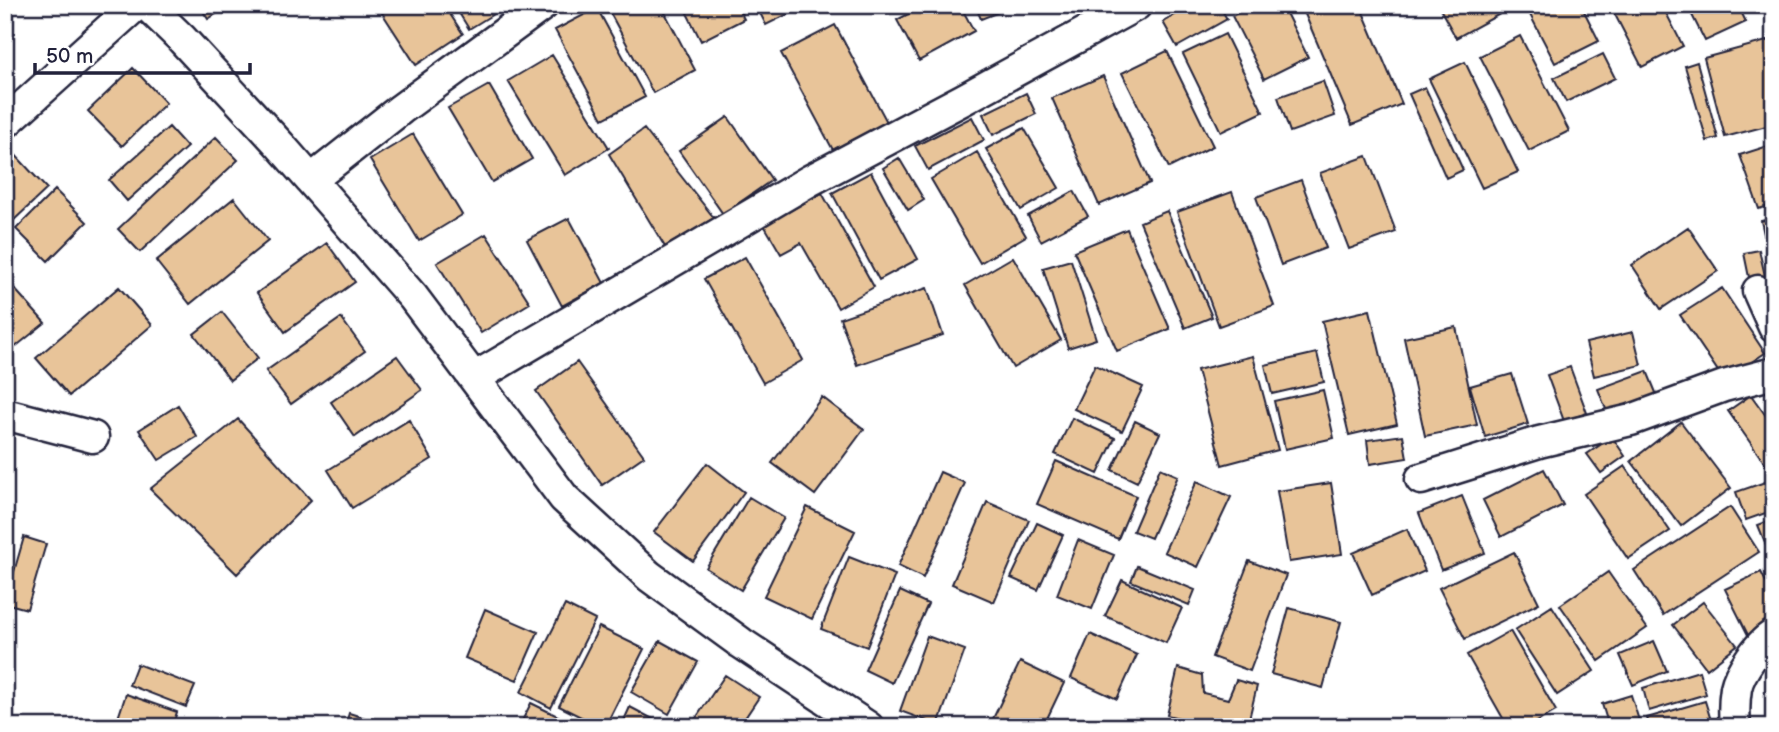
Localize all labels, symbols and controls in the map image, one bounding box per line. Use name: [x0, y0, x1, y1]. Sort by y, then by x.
scale bar: [35, 32, 250, 76]
text: 50 m: [46, 44, 93, 69]

